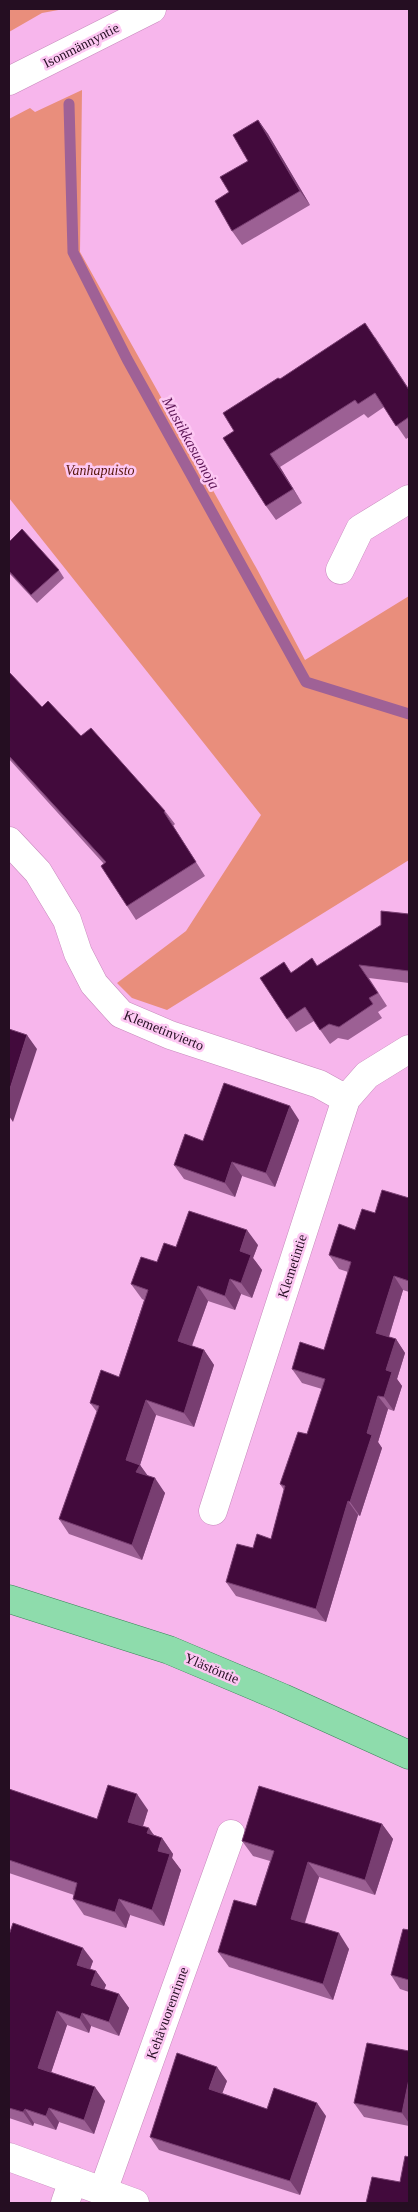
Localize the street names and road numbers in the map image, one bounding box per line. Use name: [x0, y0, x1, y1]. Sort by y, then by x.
street label: Isonmännyntie: [41, 20, 122, 71]
street label: Klemetinvierto: [122, 1008, 206, 1053]
street label: Klemetintie: [275, 1232, 310, 1300]
street label: Ylästöntie: [182, 1650, 241, 1687]
street label: Kehävuorenrinne: [144, 1965, 191, 2061]

